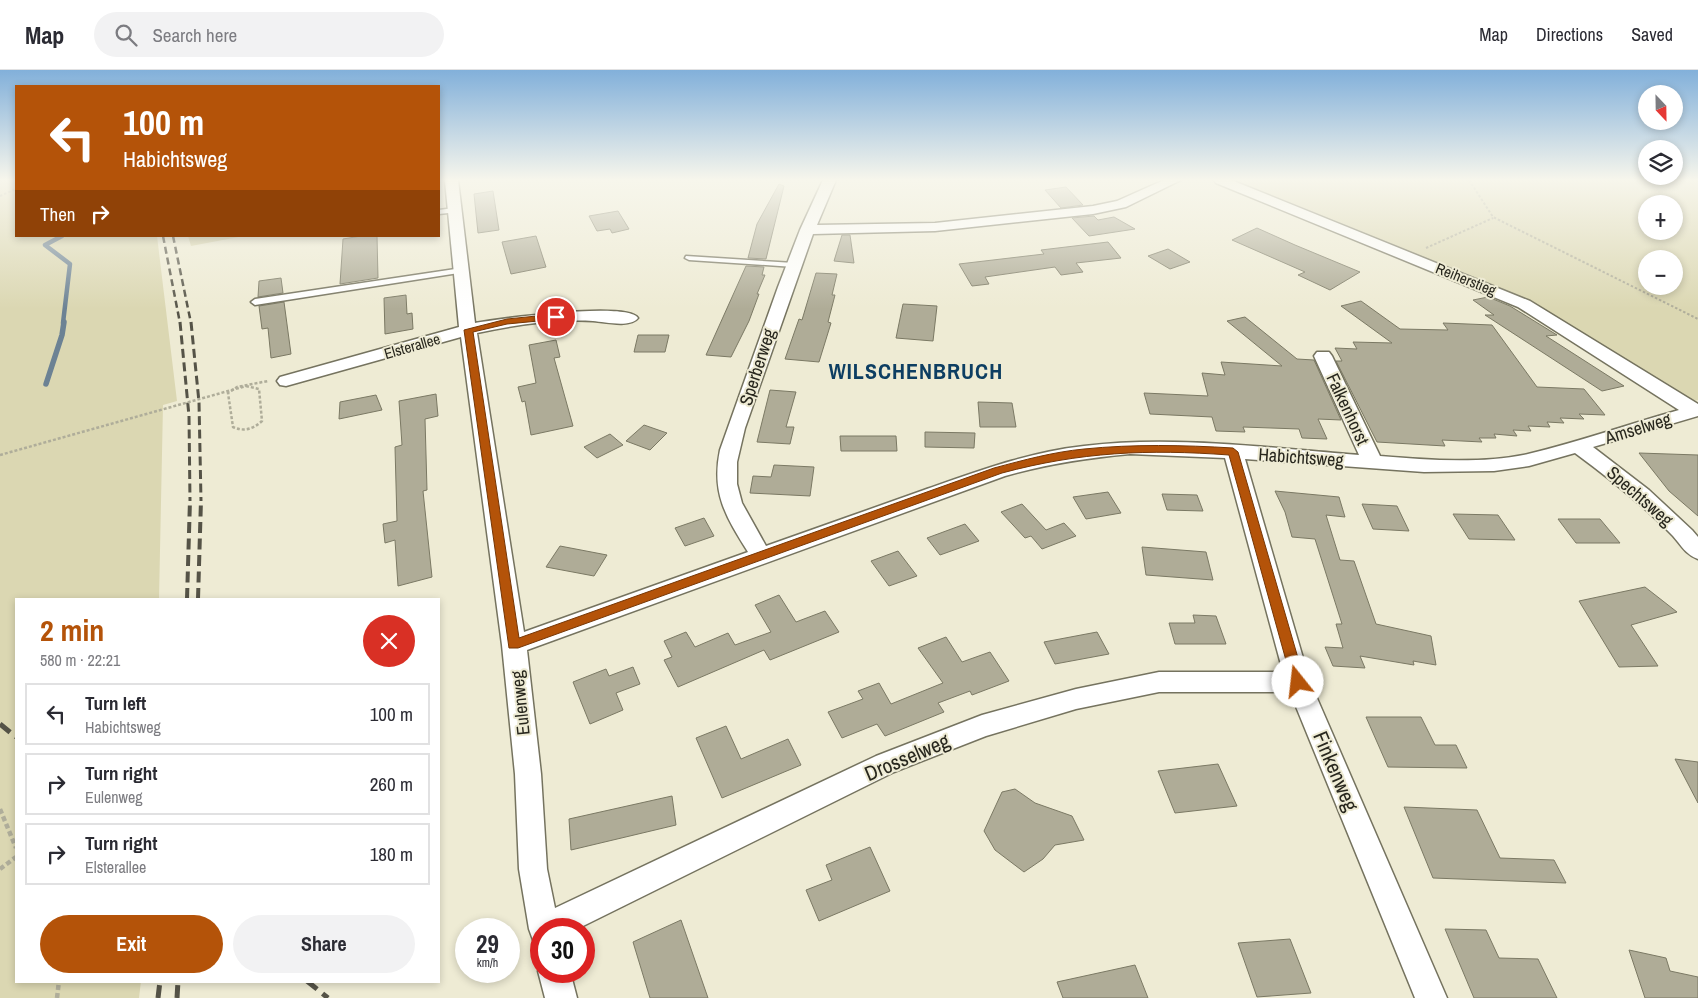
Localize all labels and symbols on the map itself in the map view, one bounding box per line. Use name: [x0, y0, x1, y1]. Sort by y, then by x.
north arrow: [1638, 85, 1682, 130]
street label: Reiherstieg: [1433, 257, 1500, 301]
pin: [535, 296, 577, 338]
street label: Sperberweg: [733, 325, 781, 409]
street label: Elsterallee: [382, 328, 443, 364]
district label: WILSCHENBRUCH: [829, 356, 1003, 386]
street label: Falkenhorst: [1321, 369, 1375, 449]
street label: Amselweg: [1601, 406, 1675, 450]
street label: Habichtsweg: [1258, 442, 1345, 473]
street label: Spechtsweg: [1601, 460, 1679, 532]
position arrow: [1271, 655, 1323, 707]
street label: Eulenweg: [504, 669, 536, 737]
street label: Drosselweg: [860, 726, 954, 788]
street label: Finkenweg: [1306, 727, 1366, 816]
speed limit sign: 30: [530, 918, 595, 983]

